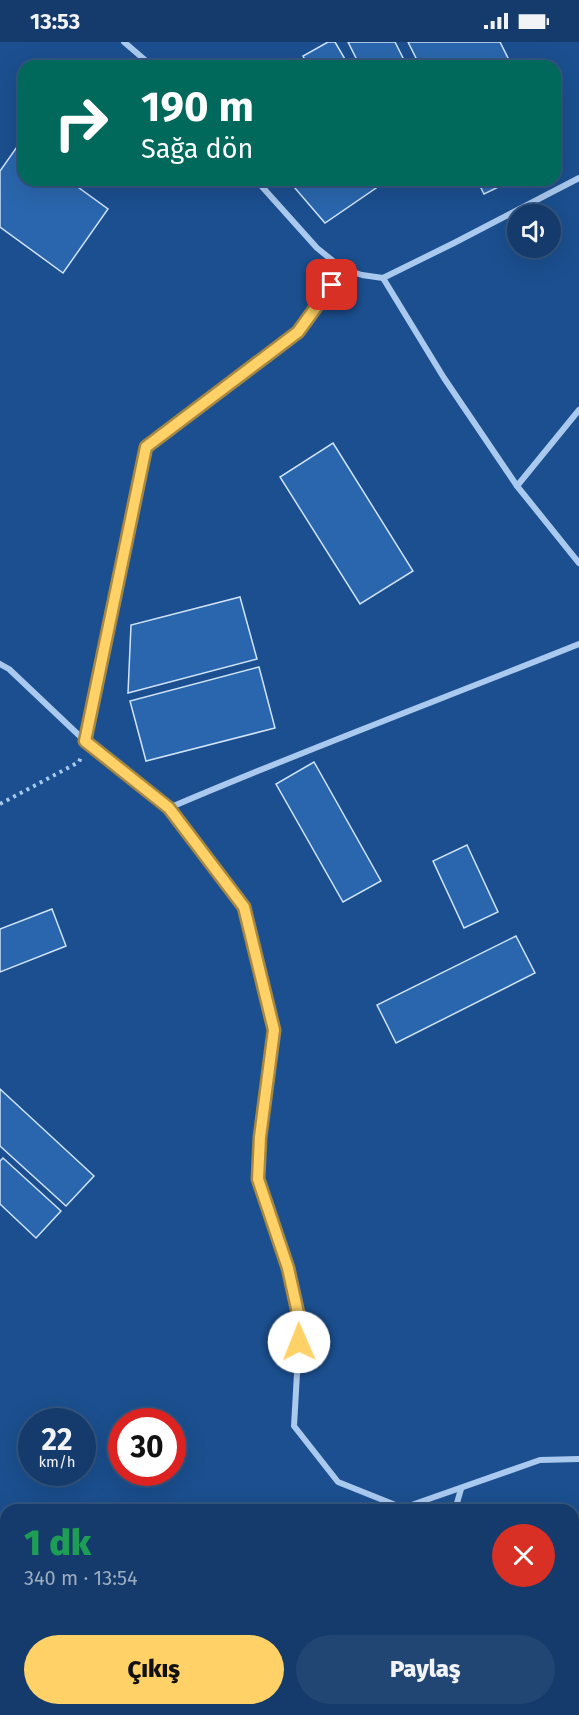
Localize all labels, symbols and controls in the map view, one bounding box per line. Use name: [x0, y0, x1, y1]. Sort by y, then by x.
text: 13:53: [30, 8, 80, 35]
text: 190 m: [141, 82, 254, 132]
icon: right: [42, 84, 120, 162]
text: Sağa dön: [141, 133, 253, 165]
map controls: [507, 204, 561, 258]
button: sound: [507, 204, 561, 258]
pin: [306, 259, 357, 310]
icon: arrive: [315, 268, 348, 301]
position arrow: [267, 1310, 331, 1374]
speed limit sign: 30: [108, 1408, 186, 1486]
text: 22: [41, 1422, 73, 1458]
text: km/h: [38, 1453, 76, 1471]
text: 1 dk: [24, 1521, 91, 1565]
button: close: [492, 1524, 555, 1587]
text: 340 m · 13:54: [24, 1566, 138, 1590]
button: Çıkış: [24, 1635, 284, 1704]
button: Paylaş: [296, 1635, 555, 1704]

